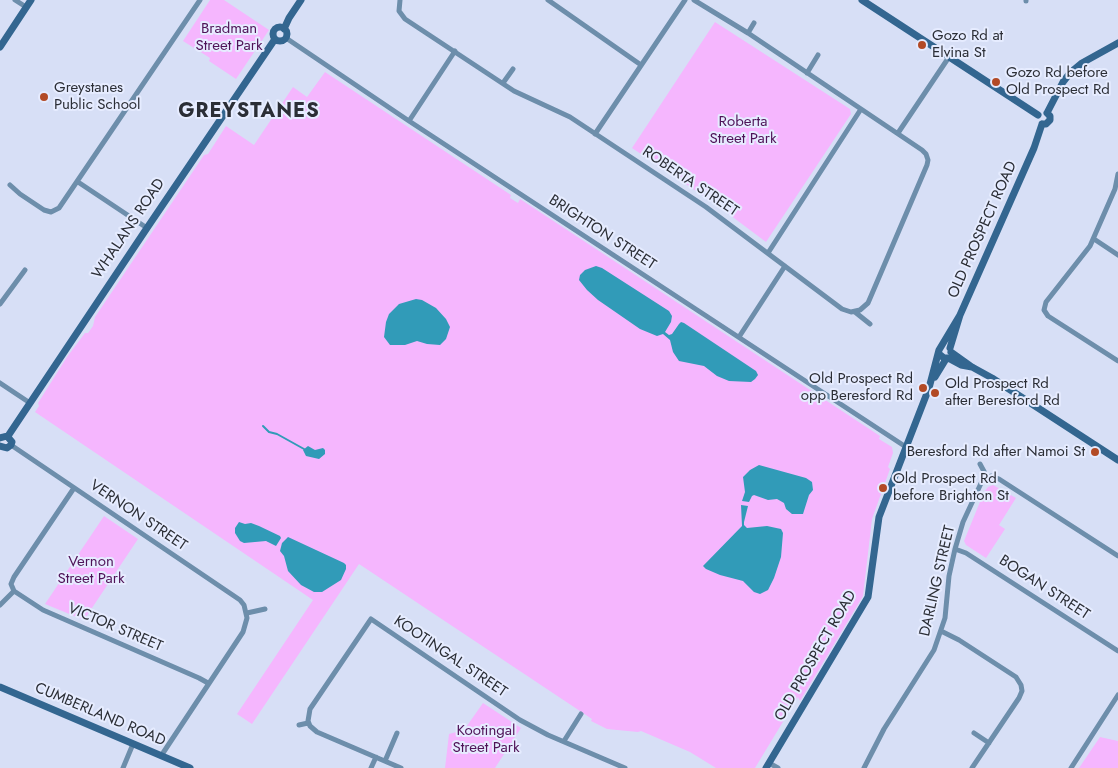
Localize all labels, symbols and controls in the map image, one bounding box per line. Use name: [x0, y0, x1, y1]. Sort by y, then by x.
park label: Bradman Street Park: [195, 20, 263, 55]
place label: Gozo Rd at Elvina St: [932, 27, 1003, 62]
marker: Gozo Rd at Elvina St: [916, 39, 928, 51]
place label: Gozo Rd before Old Prospect Rd: [1006, 64, 1110, 99]
marker: Gozo Rd before Old Prospect Rd: [990, 76, 1002, 88]
place label: Greystanes Public School: [54, 79, 140, 114]
marker: Greystanes Public School: [38, 91, 50, 103]
district label: GREYSTANES: [177, 100, 321, 124]
park label: Roberta Street Park: [709, 113, 777, 148]
street label: ROBERTA STREET: [638, 143, 742, 221]
street label: OLD PROSPECT ROAD: [945, 159, 1021, 301]
street label: WHALANS ROAD: [89, 176, 169, 282]
street label: BRIGHTON STREET: [545, 192, 659, 274]
place label: Old Prospect Rd opp Beresford Rd: [801, 370, 913, 405]
place label: Old Prospect Rd after Beresford Rd: [945, 375, 1060, 410]
marker: Old Prospect Rd opp Beresford Rd: [917, 382, 929, 394]
marker: Old Prospect Rd after Beresford Rd: [929, 387, 941, 399]
place label: Beresford Rd after Namoi St: [907, 443, 1085, 461]
marker: Beresford Rd after Namoi St: [1089, 446, 1101, 458]
place label: Old Prospect Rd before Brighton St: [893, 470, 1009, 505]
street label: VERNON STREET: [86, 477, 190, 555]
marker: Old Prospect Rd before Brighton St: [877, 482, 889, 494]
street label: DARLING STREET: [916, 524, 960, 638]
street label: BOGAN STREET: [995, 552, 1093, 624]
park label: Vernon Street Park: [57, 553, 125, 588]
street label: OLD PROSPECT ROAD: [771, 588, 861, 724]
street label: VICTOR STREET: [65, 600, 165, 656]
street label: KOOTINGAL STREET: [390, 612, 510, 702]
street label: CUMBERLAND ROAD: [32, 679, 168, 751]
park label: Kootingal Street Park: [452, 722, 520, 757]

